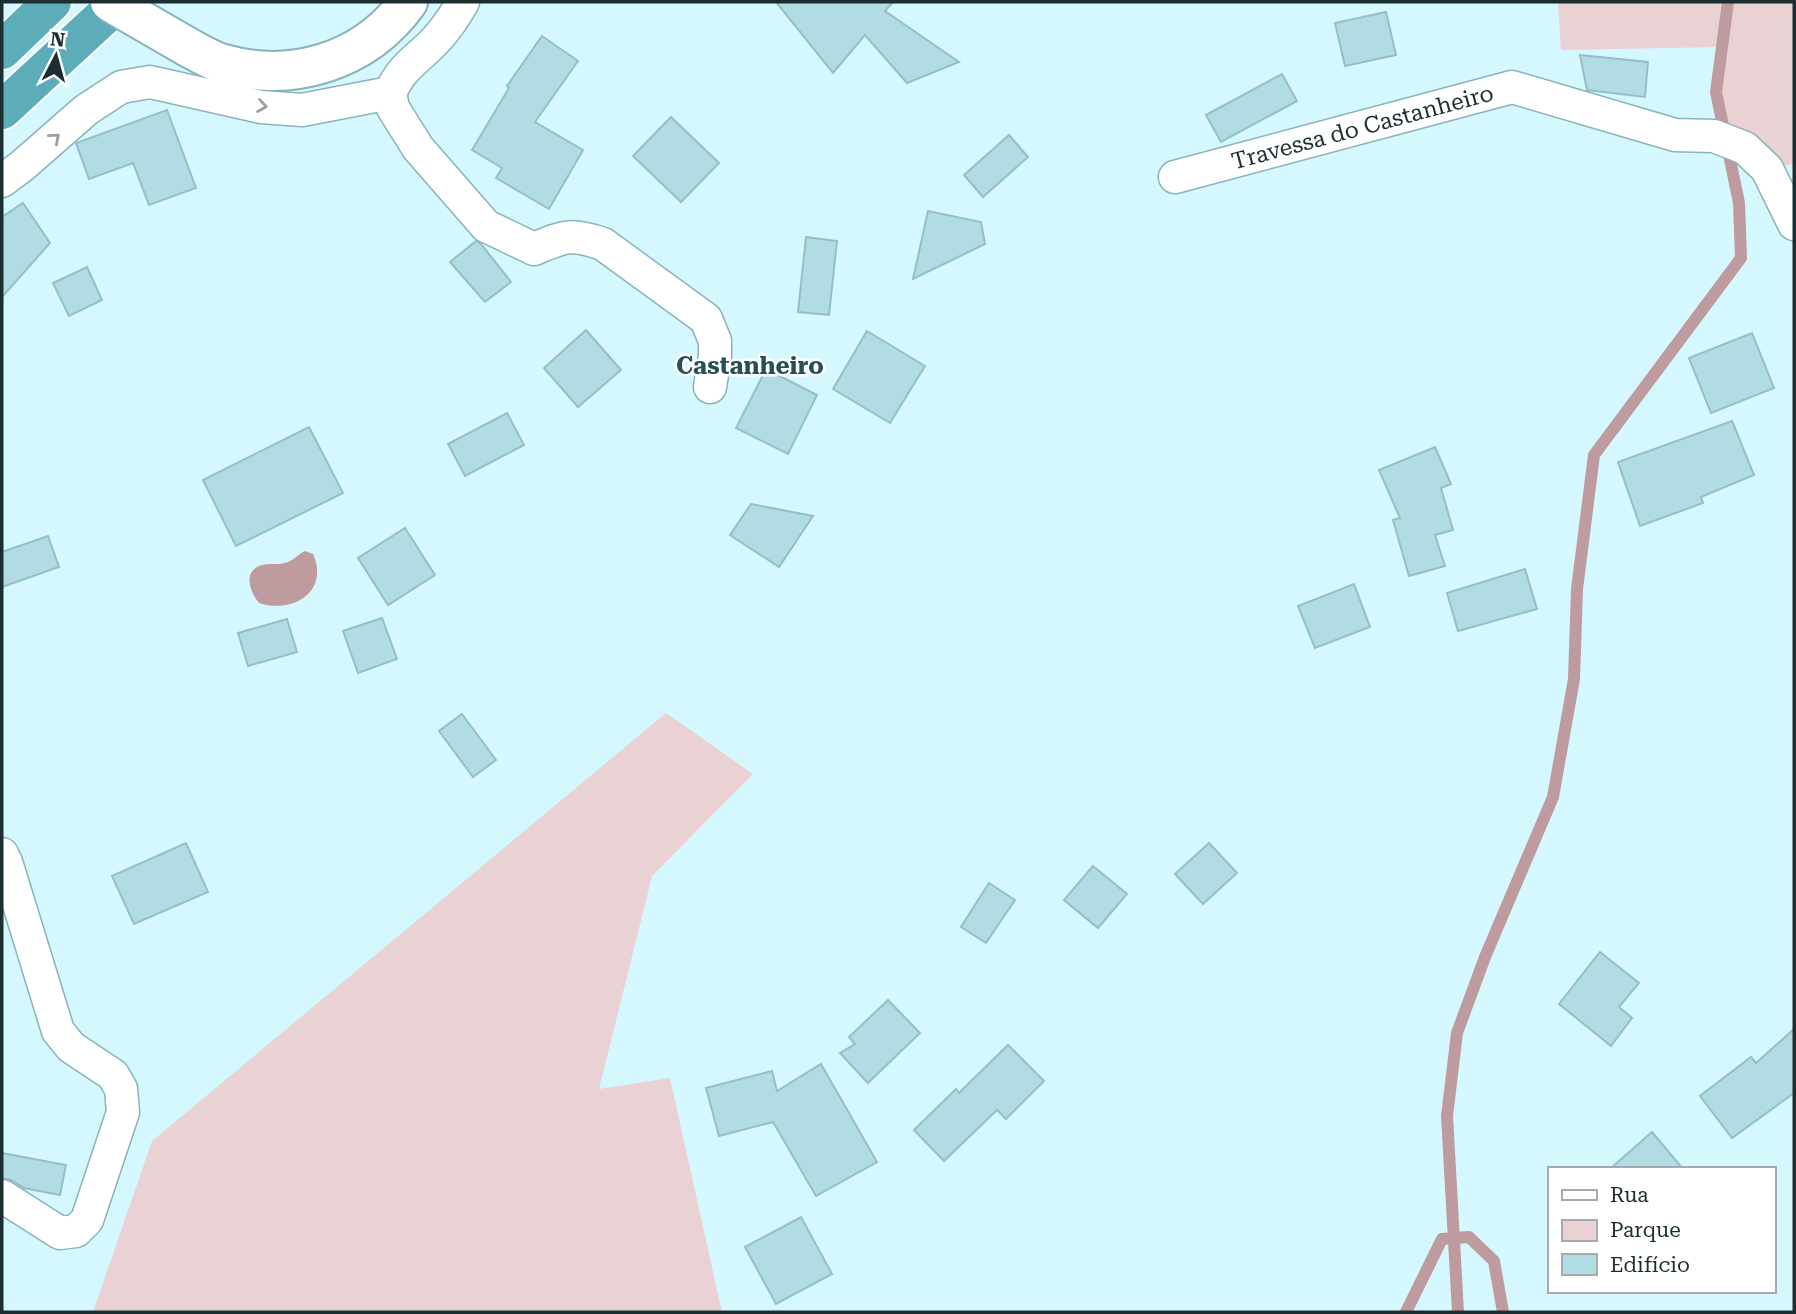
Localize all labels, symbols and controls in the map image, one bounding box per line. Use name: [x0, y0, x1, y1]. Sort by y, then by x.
north arrow: [21, 21, 91, 91]
text: N: [49, 27, 67, 52]
street label: Travessa do Castanheiro: [1229, 80, 1496, 175]
one-way arrow: [256, 98, 268, 113]
one-way arrow: [46, 134, 59, 146]
district label: Castanheiro: [676, 352, 824, 380]
legend: [1548, 1167, 1775, 1293]
text: Rua: [1610, 1183, 1649, 1207]
text: Parque: [1610, 1218, 1681, 1242]
text: Edifício: [1610, 1253, 1690, 1277]

